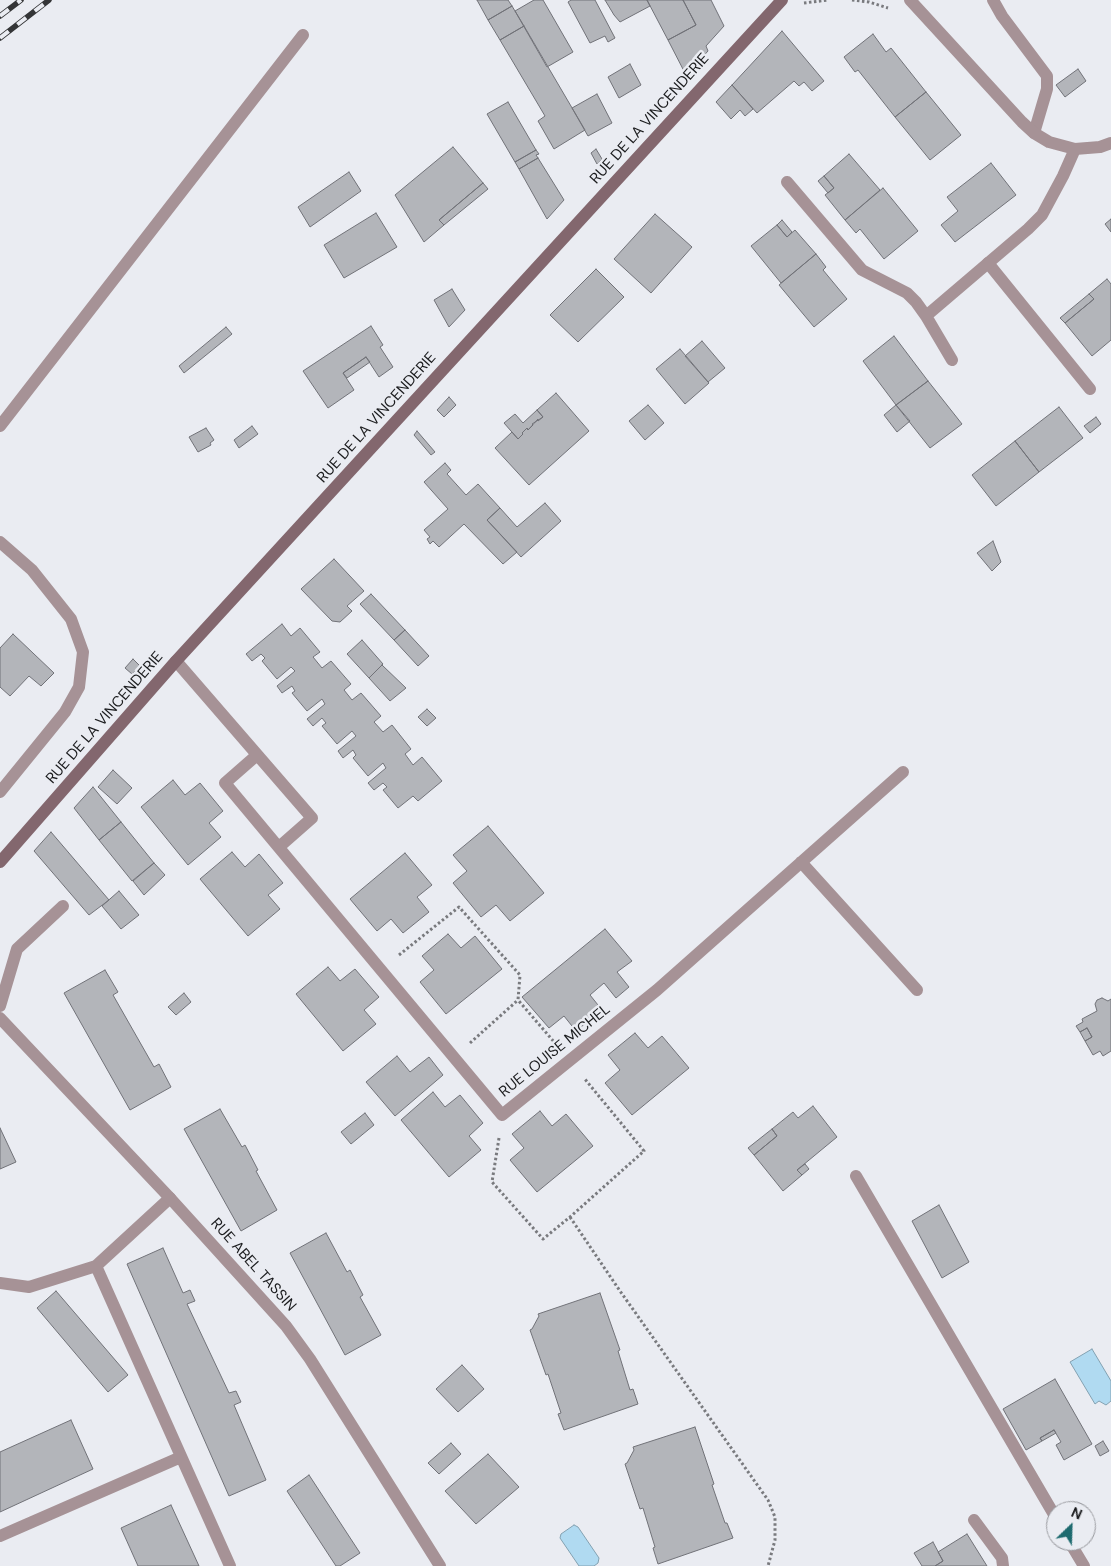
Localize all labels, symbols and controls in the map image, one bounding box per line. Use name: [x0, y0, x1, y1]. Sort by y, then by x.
street label: RUE DE LA VINCENDERIE: [587, 50, 713, 188]
street label: RUE DE LA VINCENDERIE: [314, 349, 440, 487]
street label: RUE DE LA VINCENDERIE: [43, 648, 167, 788]
street label: RUE LOUISE MICHEL: [496, 1001, 614, 1101]
street label: RUE ABEL TASSIN: [206, 1215, 300, 1315]
north arrow: [1046, 1501, 1096, 1551]
text: N: [1068, 1503, 1085, 1524]

